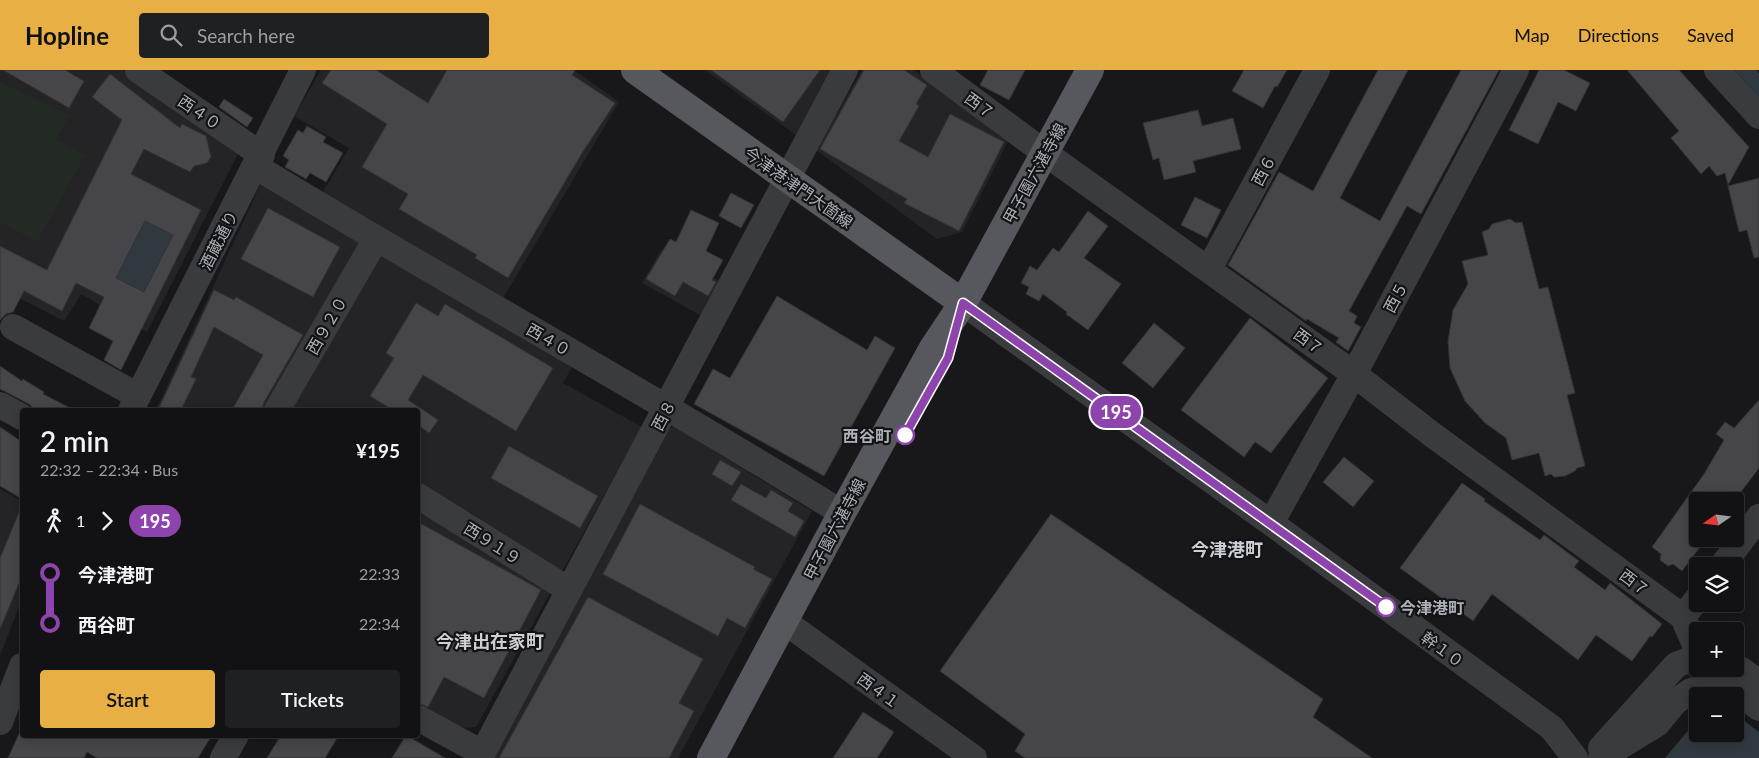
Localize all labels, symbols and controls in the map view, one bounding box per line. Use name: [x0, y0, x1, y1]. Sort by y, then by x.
search box: [139, 13, 489, 58]
text: Hopline: [25, 21, 109, 50]
icon: search: [157, 21, 185, 49]
text: Search here: [197, 24, 295, 47]
text: Map: [1514, 24, 1550, 46]
text: Directions: [1578, 24, 1659, 46]
text: Saved: [1687, 24, 1734, 46]
street label: 西７: [961, 88, 999, 122]
street label: 西４０: [175, 91, 225, 133]
street label: 甲子園六湛寺線: [999, 119, 1069, 227]
street label: 今津港津門大箇線: [741, 143, 857, 231]
street label: 西６: [1247, 151, 1279, 189]
street label: 酒蔵通り: [195, 207, 241, 273]
street label: 西５: [1379, 278, 1411, 316]
street label: 西９２０: [302, 293, 350, 357]
street label: 西４０: [523, 319, 575, 359]
street label: 西７: [1290, 324, 1328, 358]
street label: 西８: [647, 396, 679, 434]
line badge: 195: [1087, 396, 1145, 428]
text: 195: [1100, 401, 1132, 423]
text: 2 min: [40, 424, 109, 458]
marker: 西谷町: [895, 425, 915, 445]
place label: 西谷町: [843, 426, 891, 445]
text: ¥195: [356, 439, 400, 462]
text: 22:32 – 22:34 · Bus: [40, 460, 178, 479]
street label: 甲子園六湛寺線: [799, 475, 869, 583]
north arrow: [1689, 492, 1744, 548]
map controls: [1689, 492, 1744, 742]
icon: walk: [40, 507, 68, 535]
icon: forward: [93, 507, 121, 535]
text: 195: [139, 510, 171, 532]
text: 1: [76, 511, 85, 530]
street label: 西９１９: [461, 518, 525, 568]
district label: 今津港町: [1191, 538, 1263, 560]
button: layers: [1689, 557, 1744, 612]
text: 今津港町: [78, 563, 154, 586]
text: 22:33: [359, 564, 400, 583]
street label: 西７: [1616, 565, 1654, 599]
marker: 今津港町: [1376, 597, 1396, 617]
place label: 今津港町: [1400, 598, 1464, 617]
text: 西谷町: [78, 613, 135, 636]
text: 22:34: [359, 614, 400, 633]
button: +: [1689, 622, 1744, 677]
street label: 幹１０: [1418, 627, 1468, 671]
district label: 今津出在家町: [436, 630, 544, 652]
street label: 西４１: [854, 668, 904, 712]
button: Start: [40, 670, 215, 728]
button: Tickets: [225, 670, 400, 728]
button: −: [1689, 687, 1744, 742]

